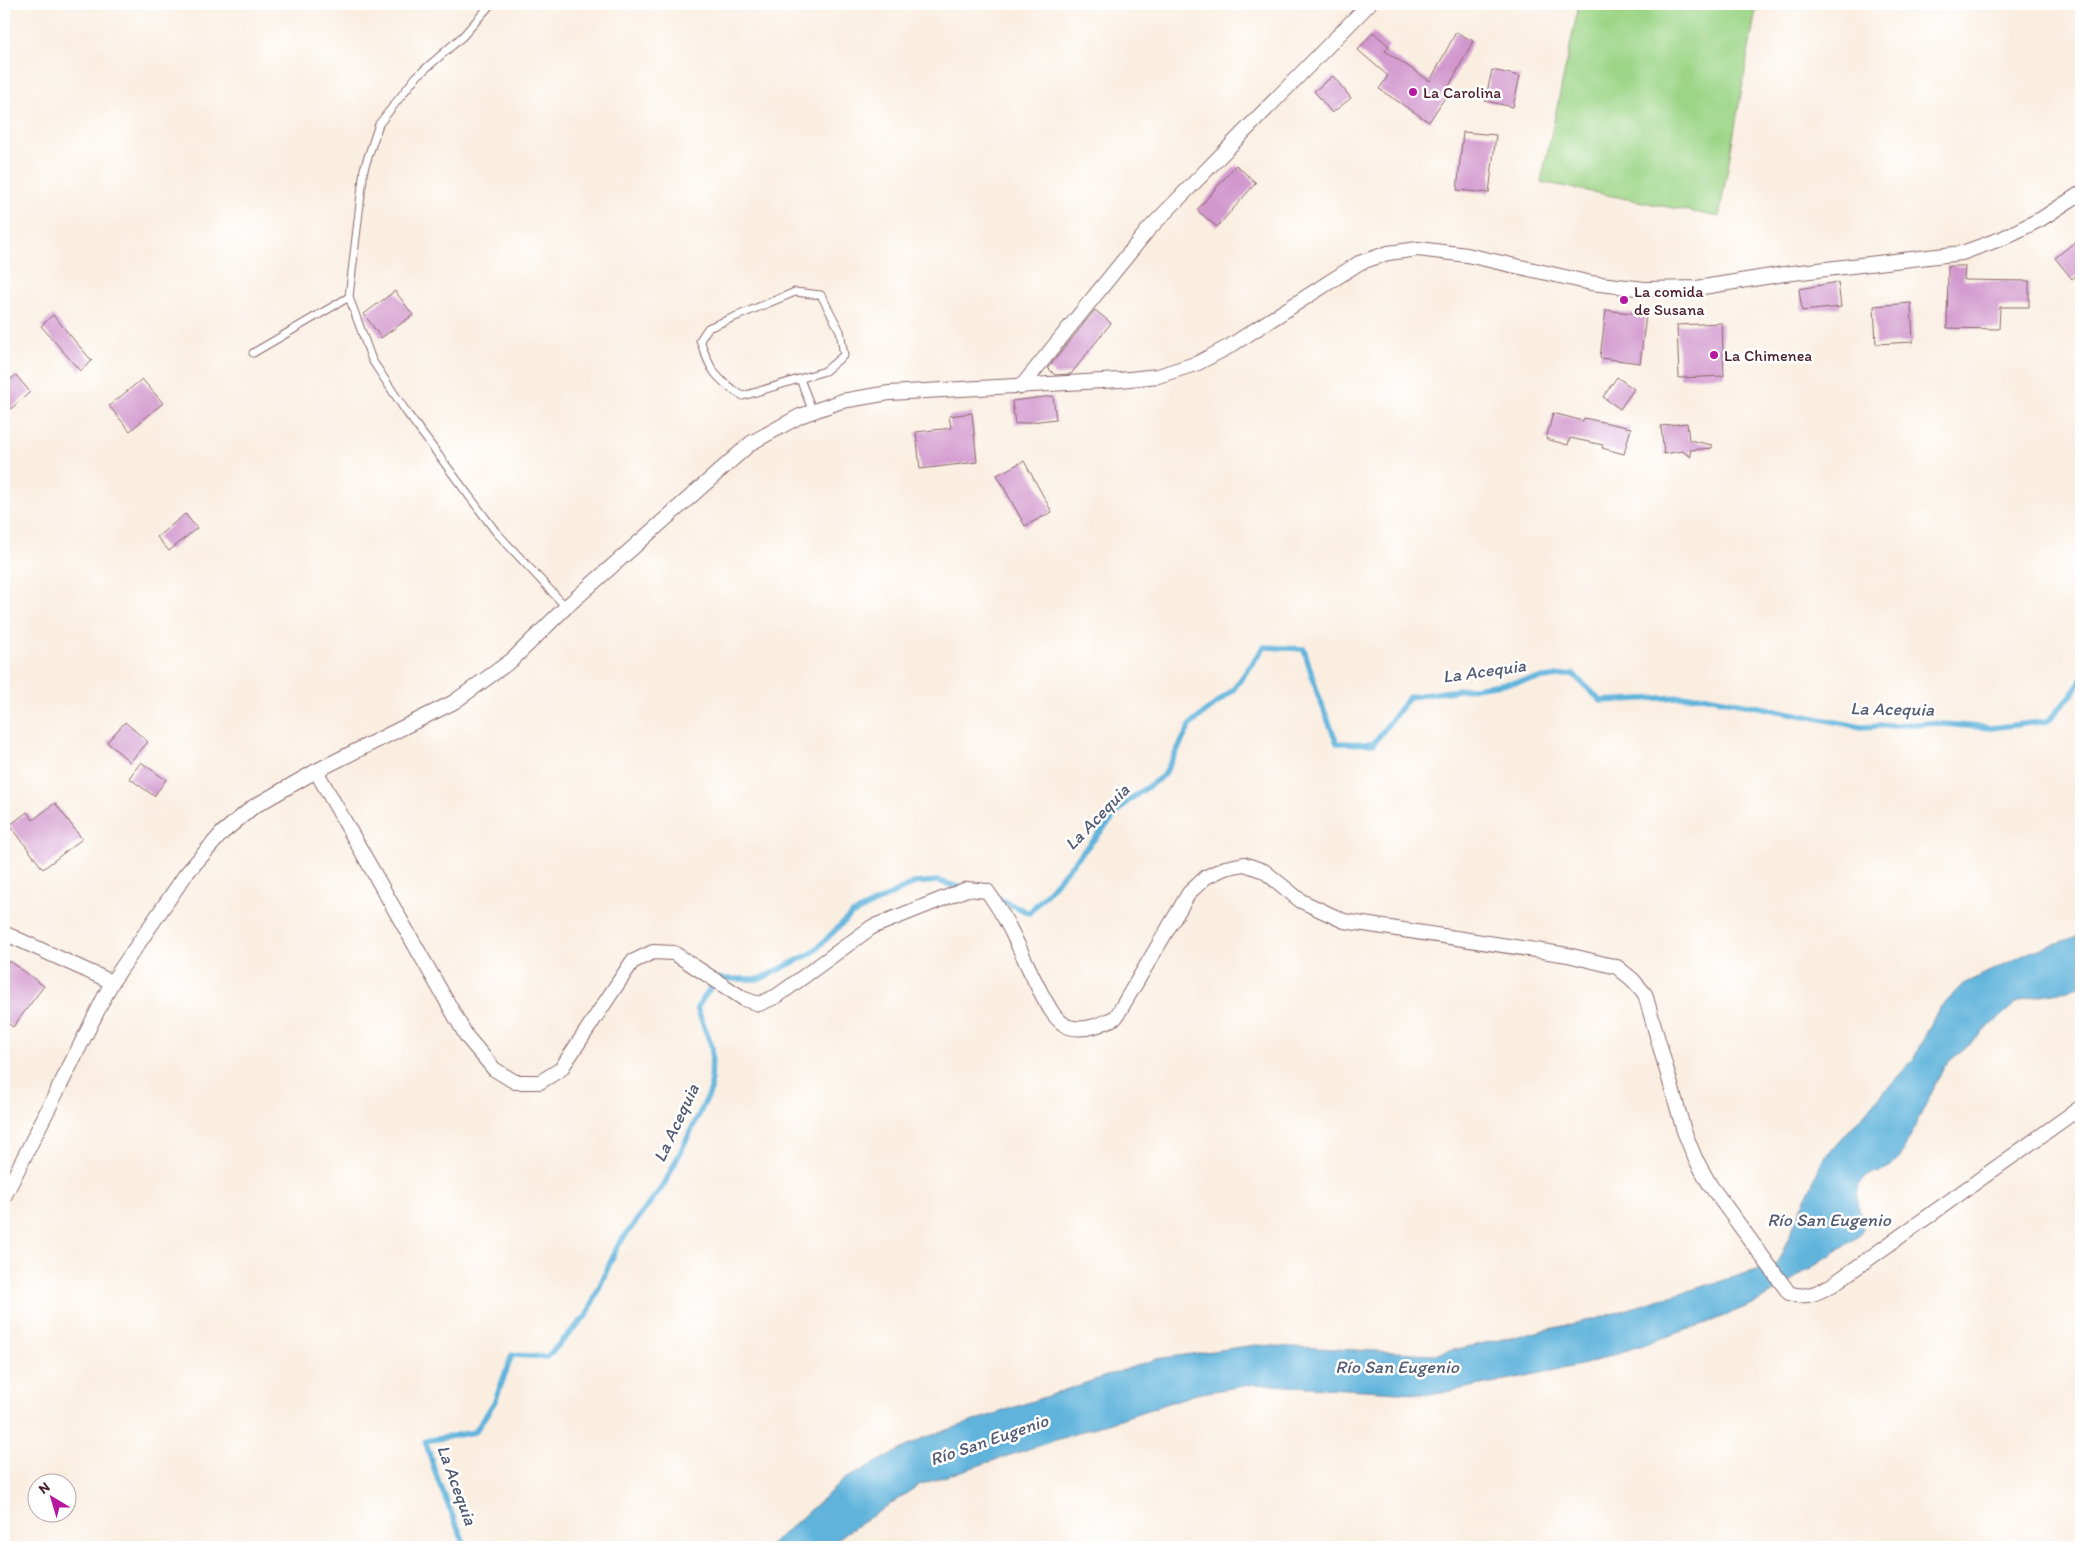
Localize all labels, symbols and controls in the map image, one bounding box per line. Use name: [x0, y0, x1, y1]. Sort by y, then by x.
place label: La Carolina: [1423, 83, 1501, 102]
marker: La Carolina: [1407, 86, 1419, 98]
place label: La comida de Susana: [1634, 282, 1705, 319]
marker: La comida de Susana: [1618, 294, 1630, 306]
place label: La Chimenea: [1724, 346, 1812, 365]
marker: La Chimenea: [1708, 349, 1720, 361]
water label: La Acequia: [1441, 654, 1528, 688]
water label: La Acequia: [1850, 697, 1935, 721]
water label: La Acequia: [1060, 778, 1135, 855]
water label: La Acequia: [648, 1079, 704, 1166]
water label: Río San Eugenio: [1767, 1209, 1892, 1231]
water label: Río San Eugenio: [1335, 1356, 1460, 1378]
water label: Río San Eugenio: [927, 1409, 1052, 1471]
water label: La Acequia: [432, 1442, 482, 1529]
north arrow: [28, 1474, 78, 1524]
text: N: [35, 1479, 53, 1498]

